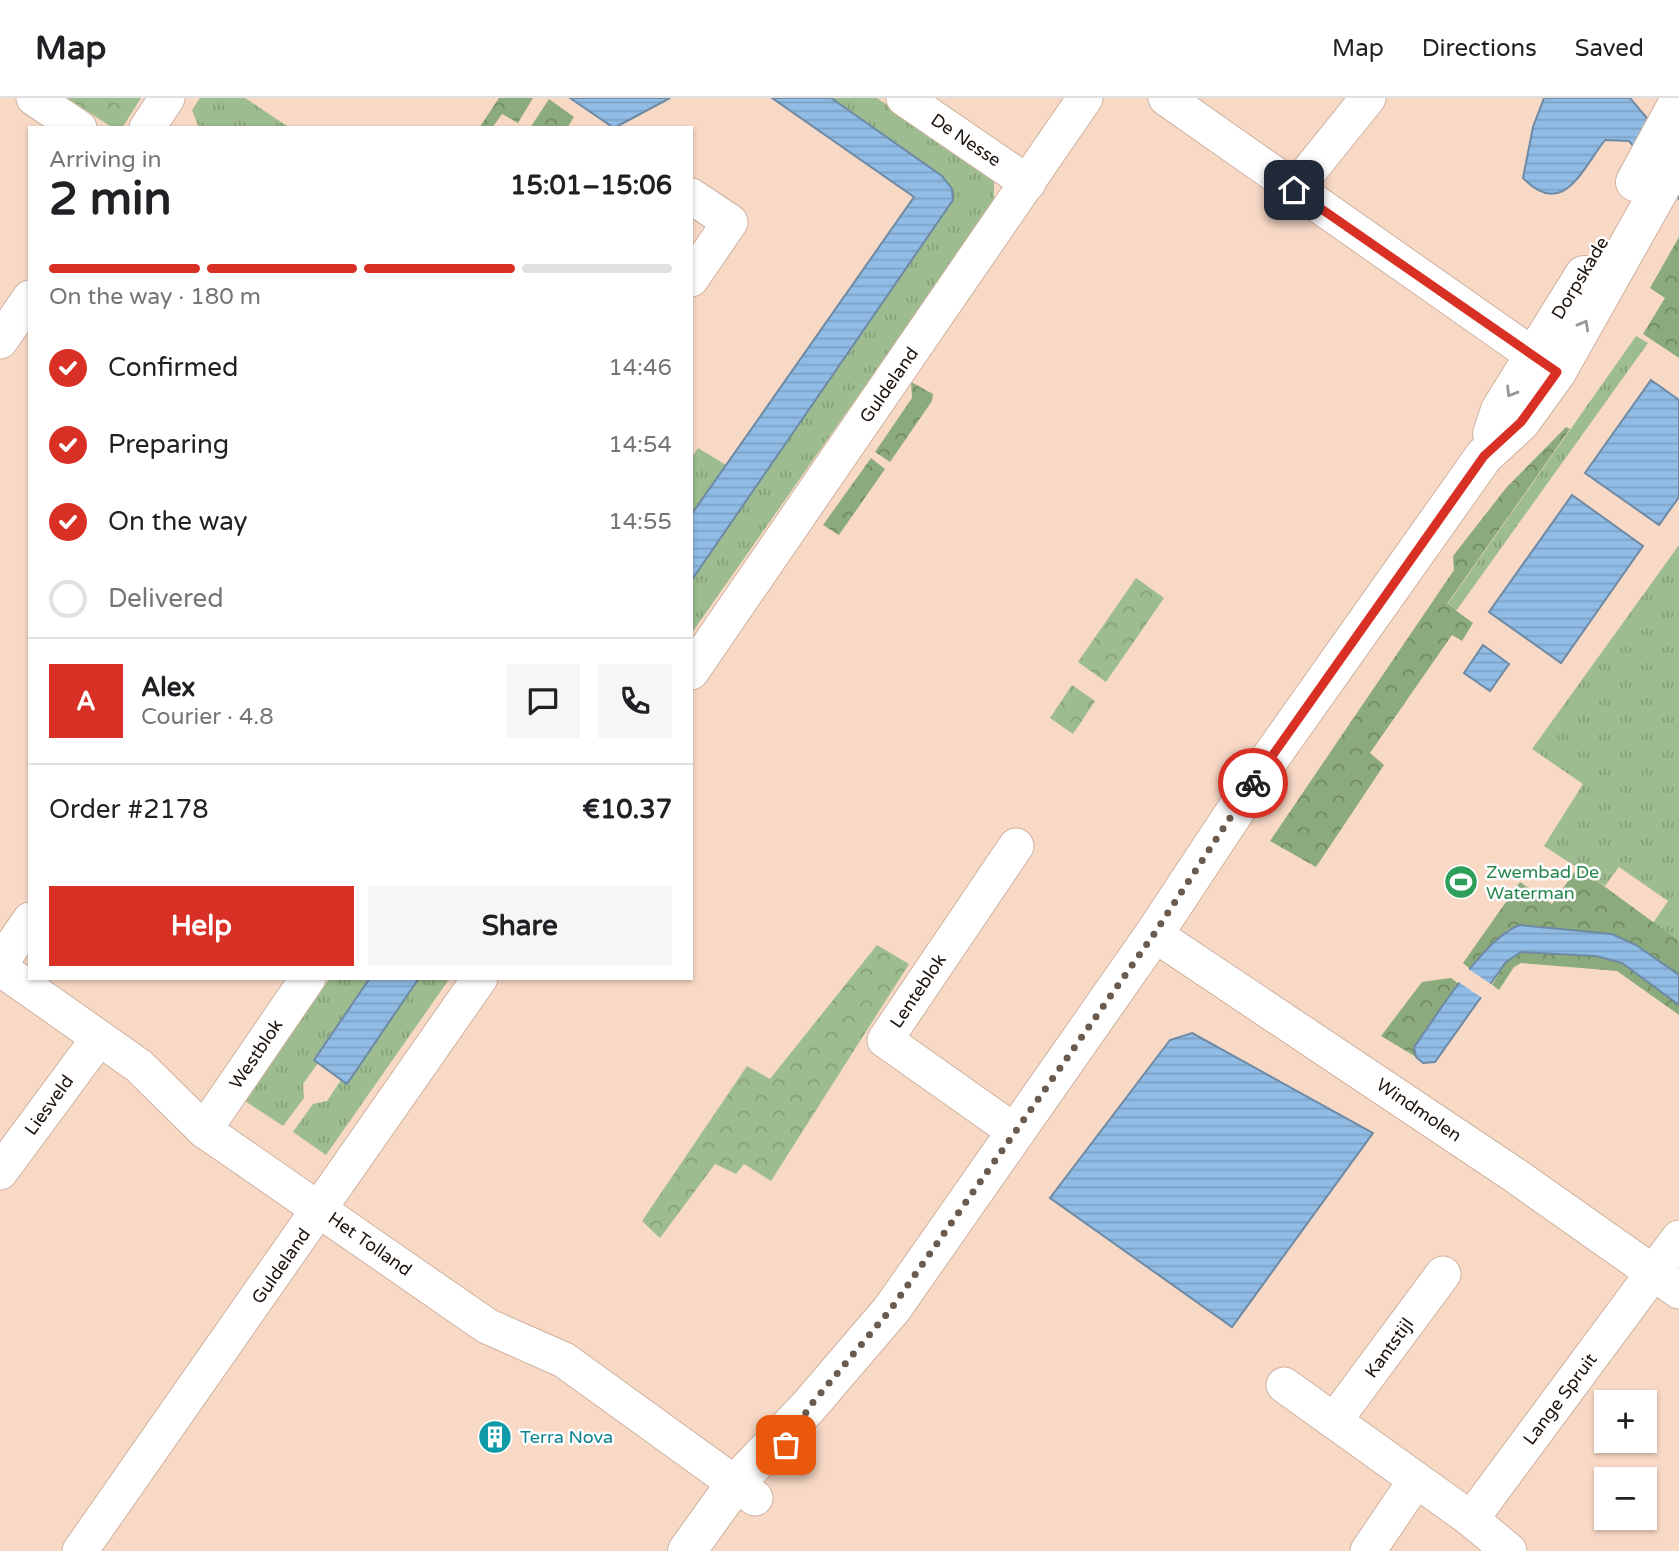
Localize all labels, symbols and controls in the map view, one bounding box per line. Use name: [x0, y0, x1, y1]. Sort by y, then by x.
text: Map: [35, 29, 106, 68]
text: Map: [1332, 34, 1384, 63]
text: Directions: [1422, 34, 1537, 63]
text: Saved: [1575, 34, 1644, 63]
street label: De Nesse: [927, 109, 1005, 171]
text: Arriving in: [49, 146, 162, 174]
pin: [1264, 160, 1324, 220]
text: 15:01–15:06: [510, 170, 672, 201]
icon: home: [1275, 171, 1313, 209]
text: 2 min: [49, 172, 172, 227]
street label: Dorpskade: [1547, 233, 1613, 323]
text: On the way · 180 m: [49, 283, 261, 311]
one-way arrow: [1576, 319, 1589, 332]
street label: Guldeland: [855, 343, 923, 427]
icon: check: [49, 349, 87, 387]
text: Confirmed: [108, 352, 238, 383]
text: 14:46: [608, 354, 672, 382]
one-way arrow: [1506, 384, 1519, 397]
icon: check: [49, 426, 87, 464]
text: Preparing: [108, 429, 229, 460]
text: 14:54: [608, 431, 672, 459]
icon: check: [49, 503, 87, 541]
text: On the way: [108, 506, 248, 537]
text: 14:55: [608, 508, 672, 536]
text: Delivered: [108, 583, 224, 614]
button: chat: [506, 664, 580, 738]
button: phone: [598, 664, 672, 738]
text: Alex: [141, 672, 195, 703]
text: A: [76, 686, 96, 717]
text: Courier · 4.8: [141, 703, 274, 731]
courier: [1218, 748, 1288, 818]
icon: bike: [1234, 764, 1272, 802]
text: Order #2178: [49, 794, 209, 825]
text: €10.37: [582, 794, 672, 825]
place label: Zwembad De Waterman: [1486, 861, 1599, 904]
sports icon: Zwembad De Waterman: [1442, 863, 1480, 901]
button: Help: [49, 886, 354, 966]
button: Share: [368, 886, 672, 966]
street label: Lenteblok: [885, 950, 951, 1032]
street label: Westblok: [225, 1015, 287, 1093]
street label: Liesveld: [20, 1071, 78, 1139]
street label: Windmolen: [1372, 1074, 1466, 1146]
street label: Het Tolland: [324, 1207, 416, 1281]
street label: Guldeland: [247, 1224, 315, 1308]
street label: Kantstijl: [1360, 1314, 1418, 1382]
street label: Lange Spruit: [1518, 1349, 1602, 1449]
map controls: [1594, 1390, 1657, 1530]
button: +: [1594, 1390, 1657, 1453]
pin: [756, 1415, 816, 1475]
building icon: Terra Nova: [476, 1418, 514, 1456]
place label: Terra Nova: [520, 1426, 613, 1448]
icon: bag: [767, 1426, 805, 1464]
button: −: [1594, 1467, 1657, 1530]

